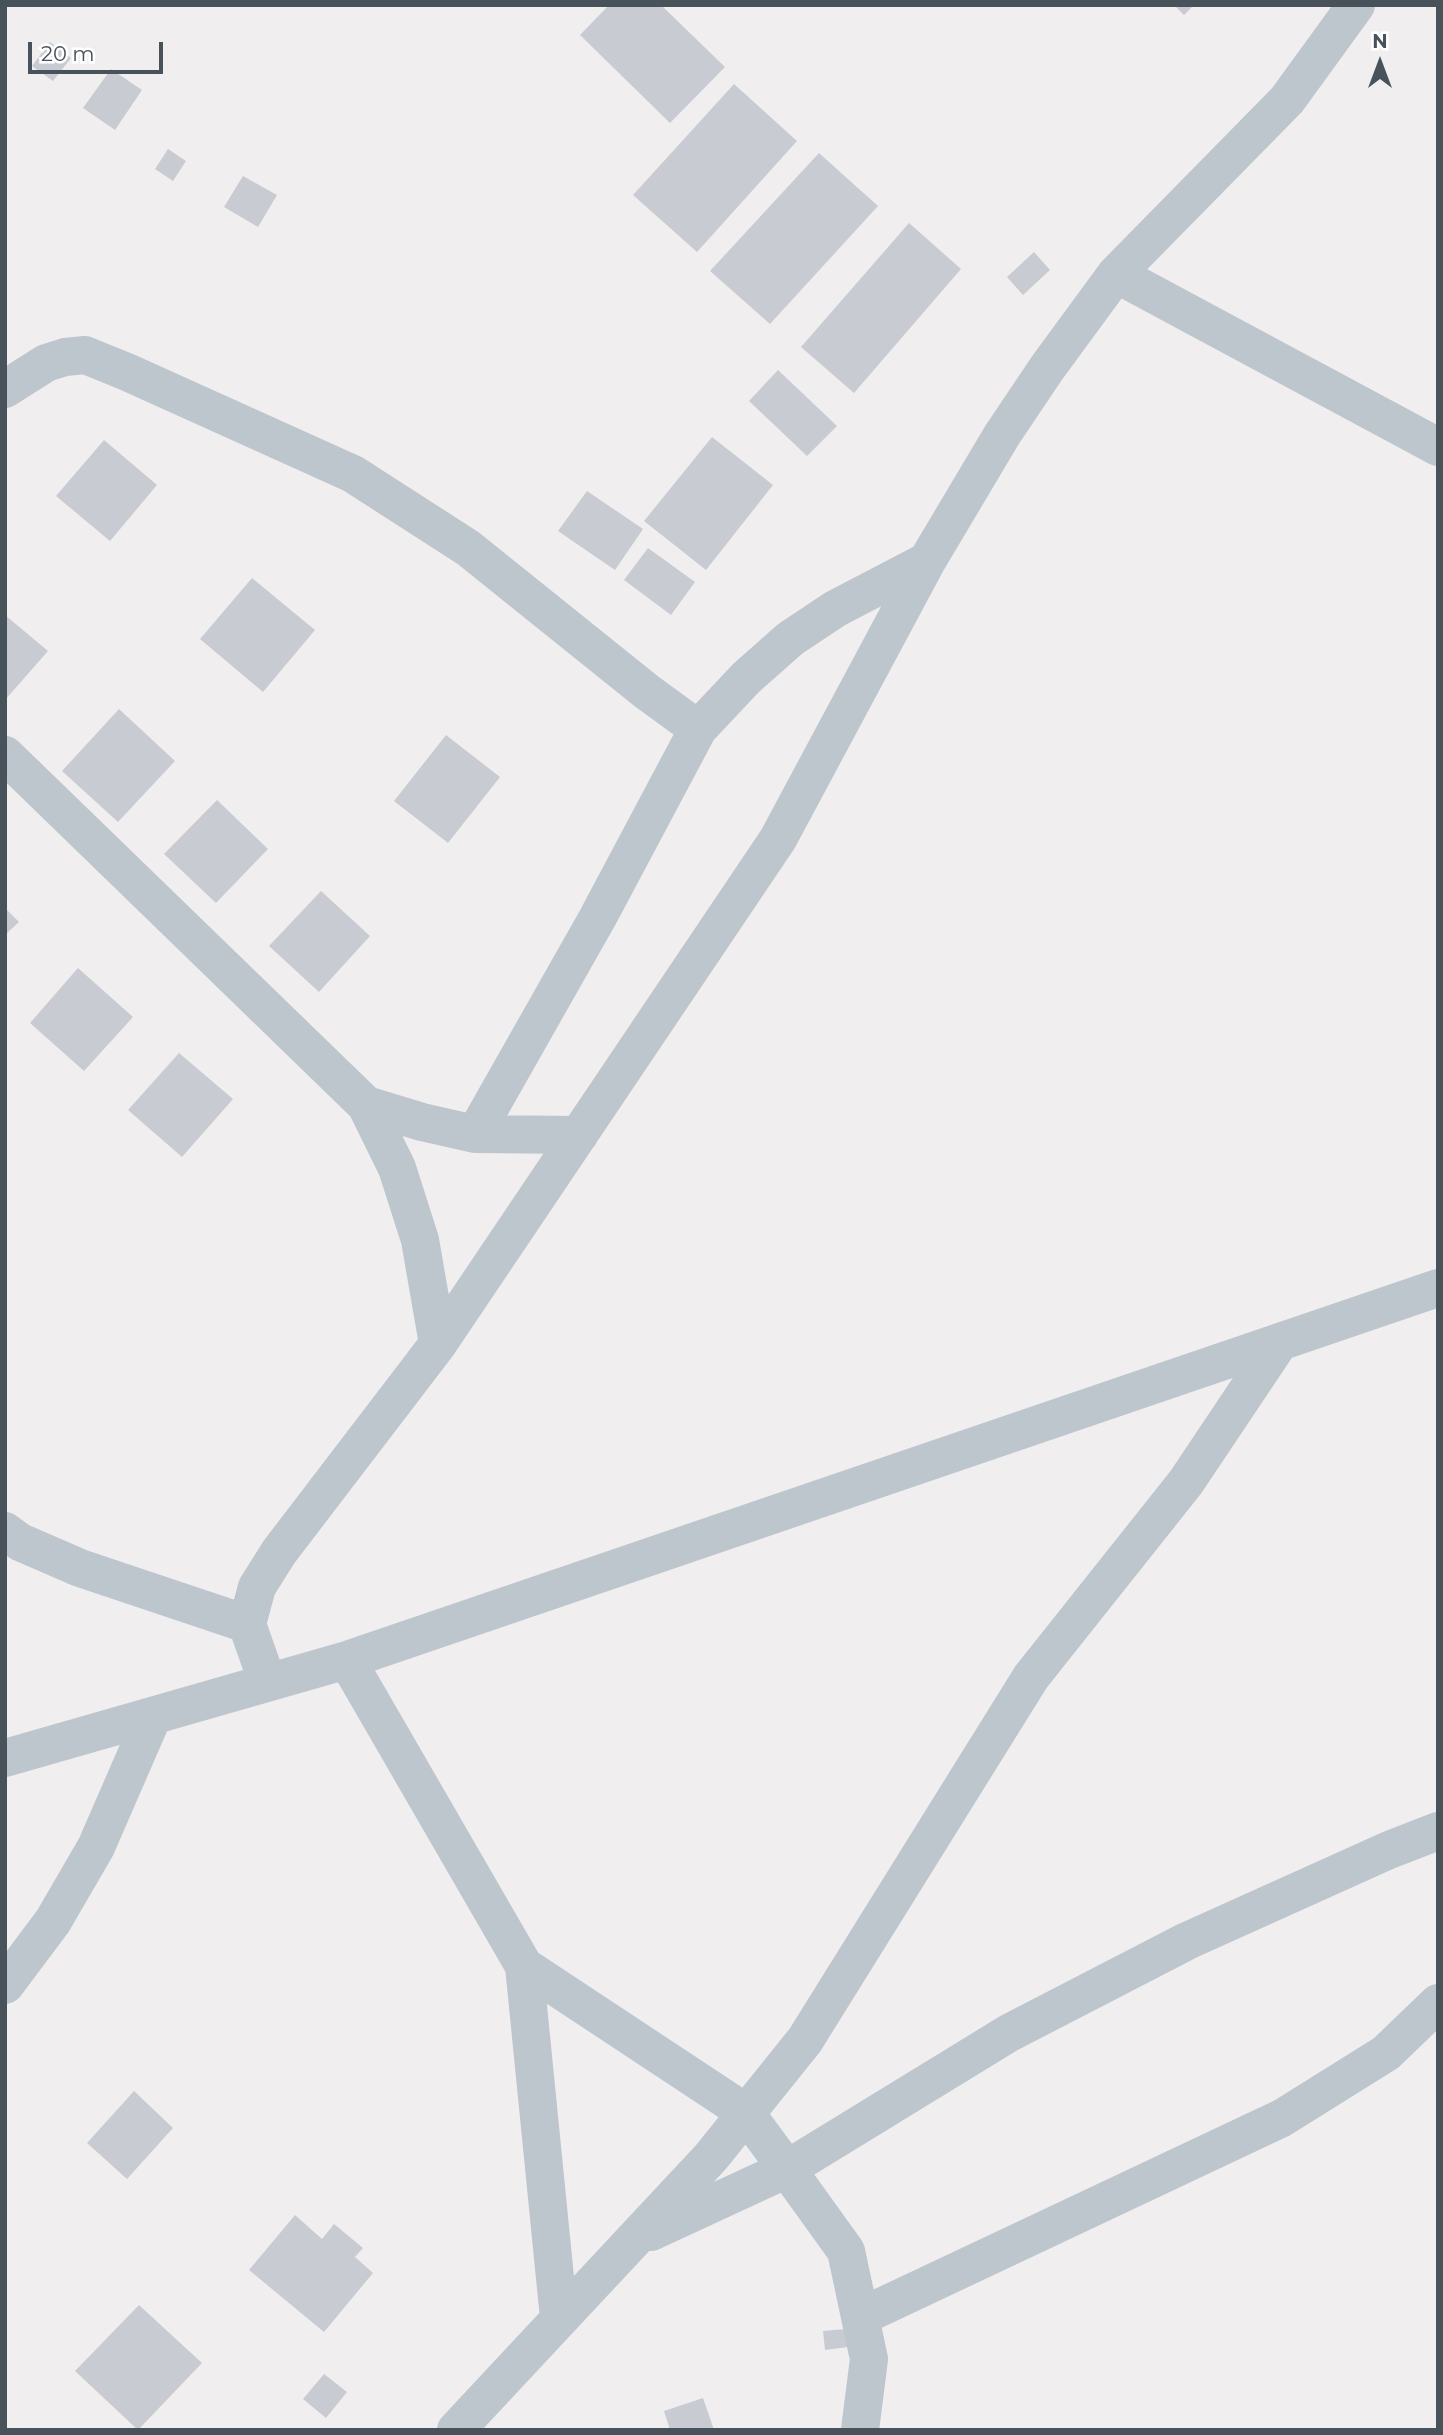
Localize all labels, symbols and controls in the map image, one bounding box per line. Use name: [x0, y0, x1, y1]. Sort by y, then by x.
scale bar: [32, 28, 166, 72]
north arrow: [1345, 28, 1415, 98]
text: N: [1372, 30, 1388, 53]
text: 20 m: [41, 41, 95, 66]

